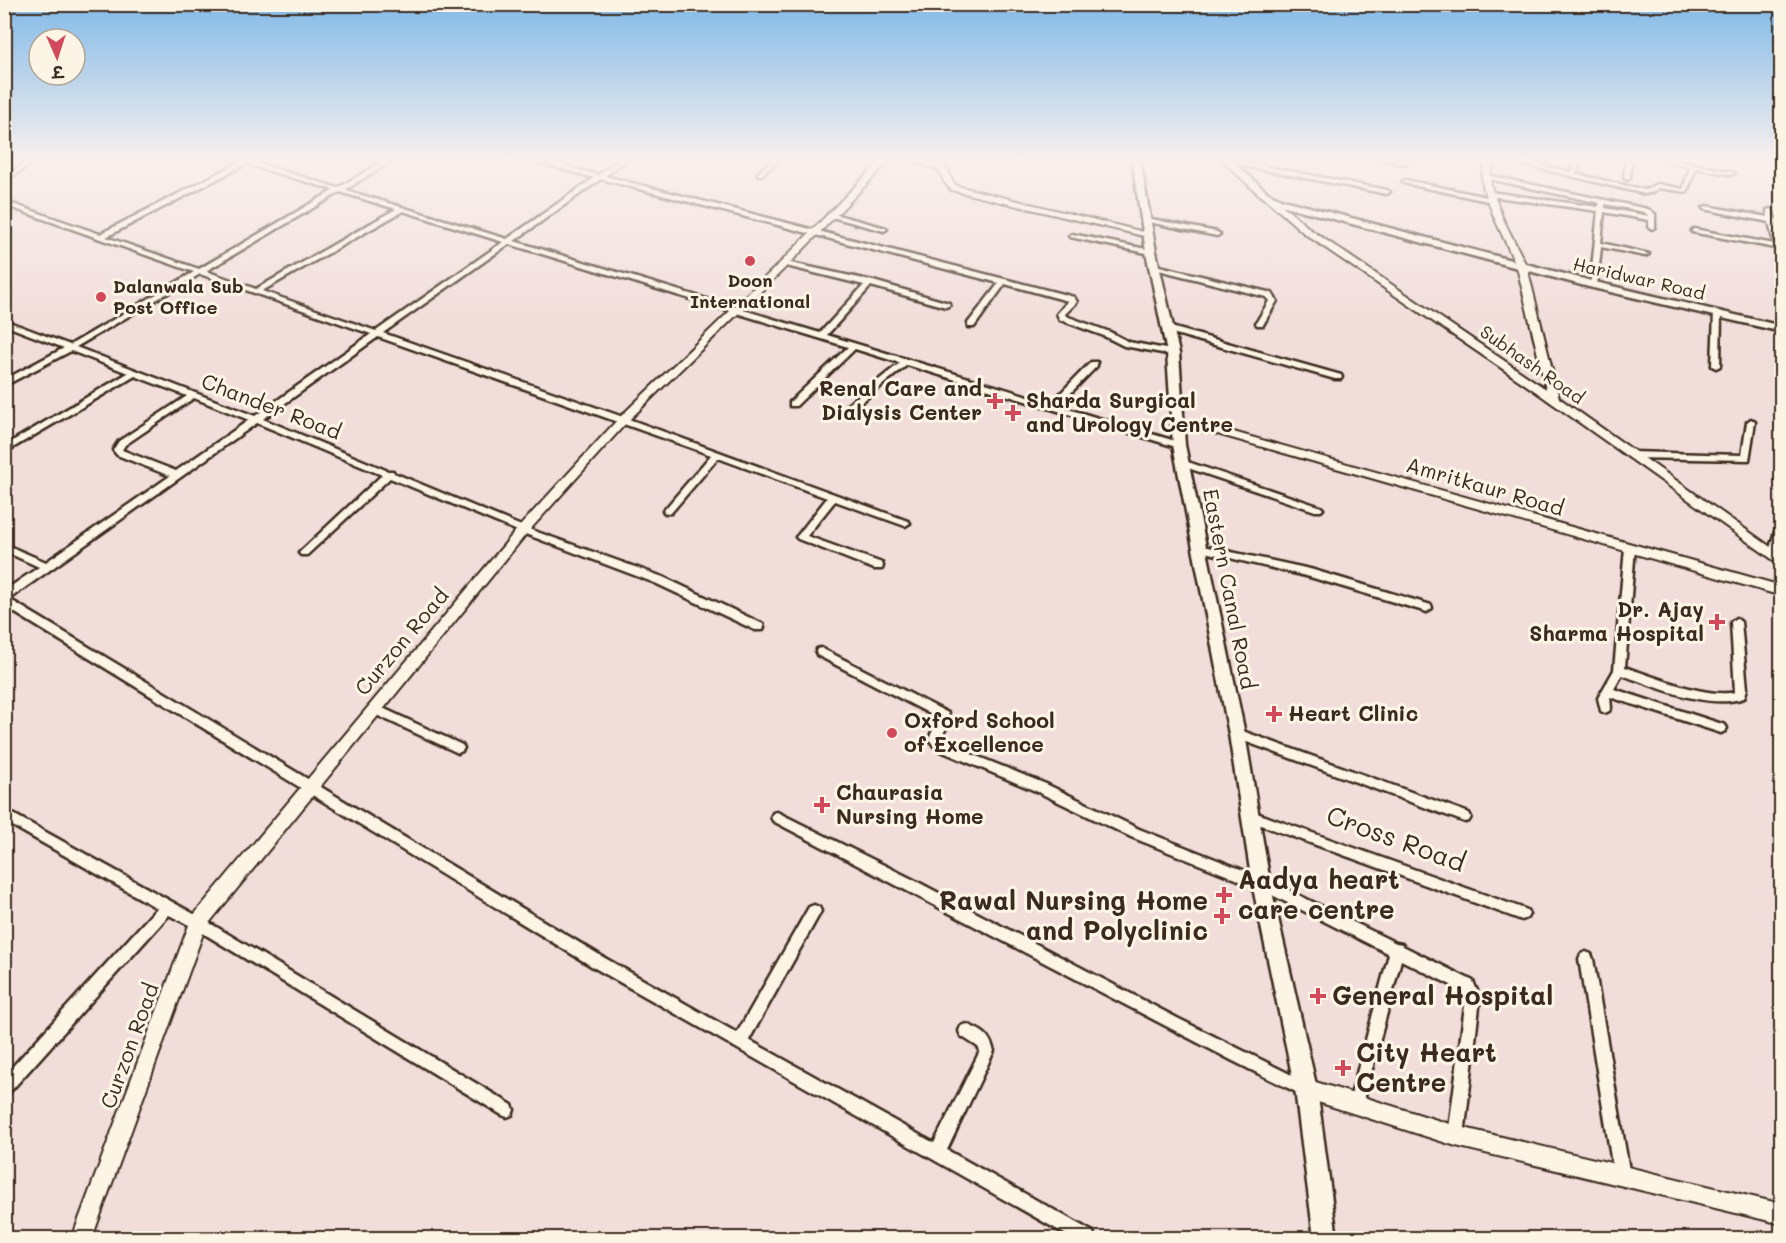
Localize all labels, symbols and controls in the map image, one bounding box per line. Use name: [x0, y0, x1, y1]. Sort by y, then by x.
north arrow: [27, 27, 87, 87]
text: उ: [51, 62, 66, 83]
street label: Haridwar Road: [1571, 251, 1708, 305]
marker: Doon International: [743, 254, 757, 268]
place label: Doon International: [690, 268, 810, 313]
place label: Dalanwala Sub Post Office: [113, 274, 244, 319]
marker: Dalanwala Sub Post Office: [94, 290, 108, 304]
street label: Subhash Road: [1476, 319, 1590, 409]
street label: Chander Road: [198, 367, 345, 445]
place label: Renal Care and Dialysis Center: [819, 374, 982, 426]
place label: Sharda Surgical and Urology Centre: [1026, 386, 1233, 438]
marker: Renal Care and Dialysis Center: [986, 392, 1004, 410]
marker: Sharda Surgical and Urology Centre: [1004, 404, 1022, 422]
street label: Amritkaur Road: [1403, 450, 1567, 521]
street label: Eastern Canal Road: [1198, 486, 1263, 691]
street label: Curzon Road: [348, 582, 454, 700]
place label: Dr. Ajay Sharma Hospital: [1529, 595, 1704, 646]
marker: Dr. Ajay Sharma Hospital: [1708, 613, 1726, 631]
place label: Heart Clinic: [1288, 699, 1418, 726]
marker: Heart Clinic: [1265, 705, 1283, 723]
place label: Oxford School of Excellence: [904, 706, 1055, 757]
marker: Oxford School of Excellence: [885, 726, 899, 740]
place label: Chaurasia Nursing Home: [836, 778, 984, 829]
marker: Chaurasia Nursing Home: [813, 796, 831, 814]
street label: Cross Road: [1322, 797, 1470, 879]
place label: Aadya heart care centre: [1238, 862, 1400, 926]
place label: Rawal Nursing Home and Polyclinic: [939, 883, 1208, 947]
marker: Aadya heart care centre: [1215, 886, 1233, 904]
marker: Rawal Nursing Home and Polyclinic: [1213, 907, 1231, 925]
place label: General Hospital: [1332, 978, 1553, 1012]
street label: Curzon Road: [93, 979, 164, 1112]
marker: General Hospital: [1309, 987, 1327, 1005]
place label: City Heart Centre: [1356, 1035, 1497, 1099]
marker: City Heart Centre: [1334, 1059, 1352, 1077]

